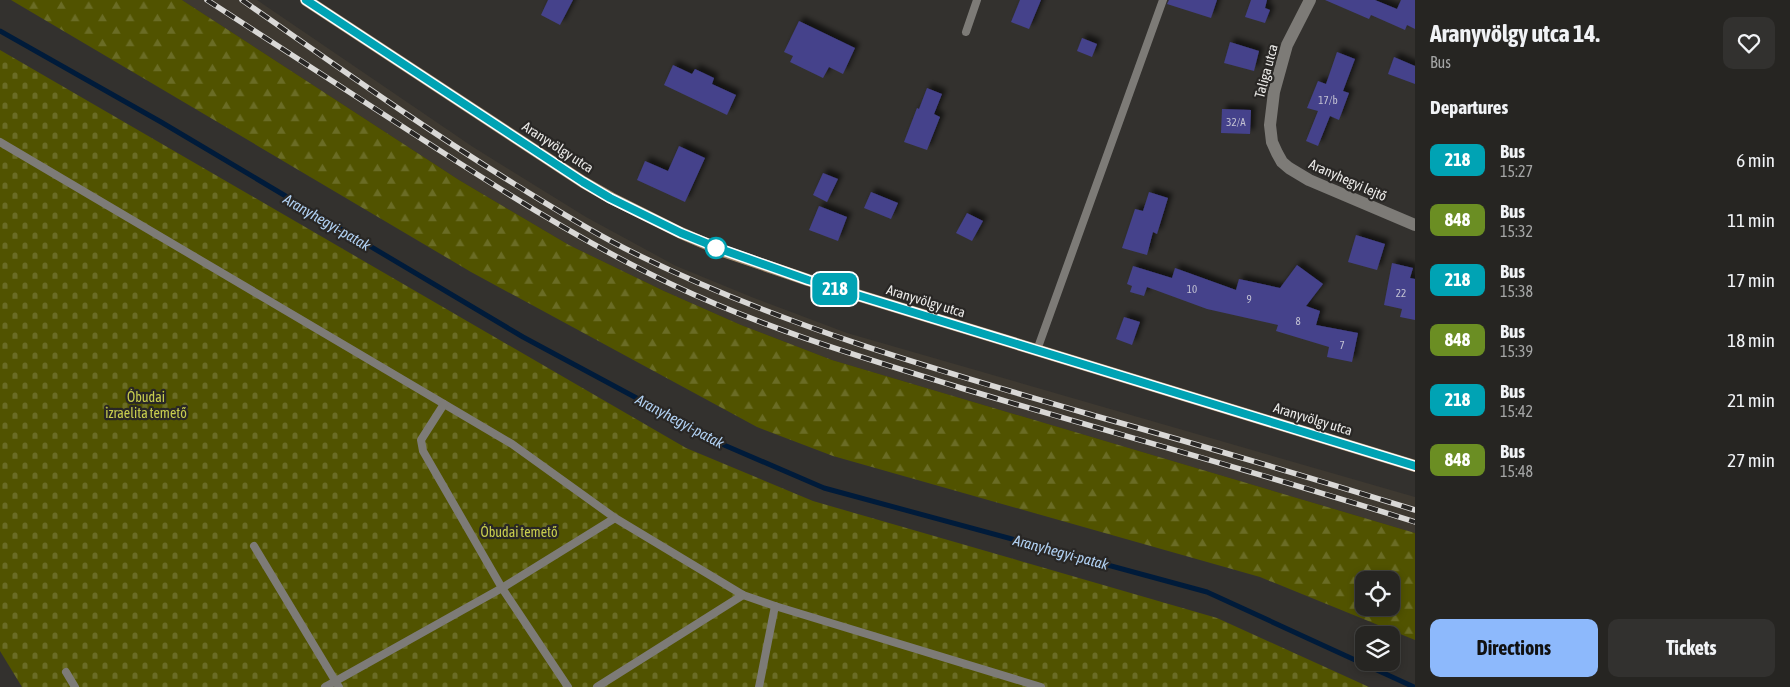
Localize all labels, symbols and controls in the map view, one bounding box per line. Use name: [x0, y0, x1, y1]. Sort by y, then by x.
button: heart: [1723, 17, 1775, 69]
text: Aranyvölgy utca 14.: [1430, 20, 1600, 47]
street label: Taliga utca: [1251, 42, 1281, 100]
text: Bus: [1430, 53, 1451, 71]
house number: 17/b: [1318, 94, 1338, 106]
text: Departures: [1430, 96, 1508, 118]
house number: 32/A: [1226, 116, 1246, 128]
street label: Aranyvölgy utca: [519, 118, 597, 176]
text: Bus: [1500, 140, 1525, 162]
text: 218: [1445, 149, 1470, 170]
text: 6 min: [1736, 149, 1775, 171]
street label: Aranyhegyi lejtő: [1307, 156, 1389, 204]
text: 15:27: [1500, 162, 1533, 180]
water label: Aranyhegyi-patak: [280, 190, 374, 254]
text: Bus: [1500, 200, 1525, 222]
text: 848: [1445, 209, 1470, 230]
text: 11 min: [1727, 209, 1775, 231]
text: 15:32: [1500, 222, 1533, 240]
unlabelled marker: [705, 237, 727, 259]
text: Bus: [1500, 260, 1525, 282]
text: 218: [1445, 269, 1470, 290]
text: 17 min: [1727, 269, 1775, 291]
line badge: 218: [806, 273, 864, 305]
text: 218: [822, 278, 848, 299]
street label: Aranyvölgy utca: [885, 281, 967, 321]
text: 15:38: [1500, 282, 1533, 300]
house number: 10: [1187, 283, 1197, 295]
house number: 22: [1396, 287, 1406, 299]
house number: 9: [1246, 293, 1252, 305]
house number: 8: [1295, 315, 1301, 327]
text: Bus: [1500, 320, 1525, 342]
text: 848: [1445, 329, 1470, 350]
text: 18 min: [1727, 329, 1775, 351]
house number: 7: [1339, 339, 1345, 351]
text: 15:39: [1500, 342, 1533, 360]
text: Bus: [1500, 380, 1525, 402]
park label: Óbudai izraelita temető: [105, 389, 187, 421]
text: 218: [1445, 389, 1470, 410]
text: 21 min: [1727, 389, 1775, 411]
water label: Aranyhegyi-patak: [632, 390, 728, 452]
street label: Aranyvölgy utca: [1272, 399, 1354, 439]
text: 15:42: [1500, 402, 1533, 420]
text: Bus: [1500, 440, 1525, 462]
text: 848: [1445, 449, 1470, 470]
text: 27 min: [1727, 449, 1775, 471]
text: 15:48: [1500, 462, 1533, 480]
park label: Óbudai temető: [480, 524, 558, 540]
water label: Aranyhegyi-patak: [1011, 531, 1111, 573]
map controls: [1355, 571, 1400, 671]
button: locate: [1355, 571, 1400, 616]
button: Directions: [1430, 619, 1598, 677]
button: Tickets: [1608, 619, 1775, 677]
button: layers: [1355, 626, 1400, 671]

